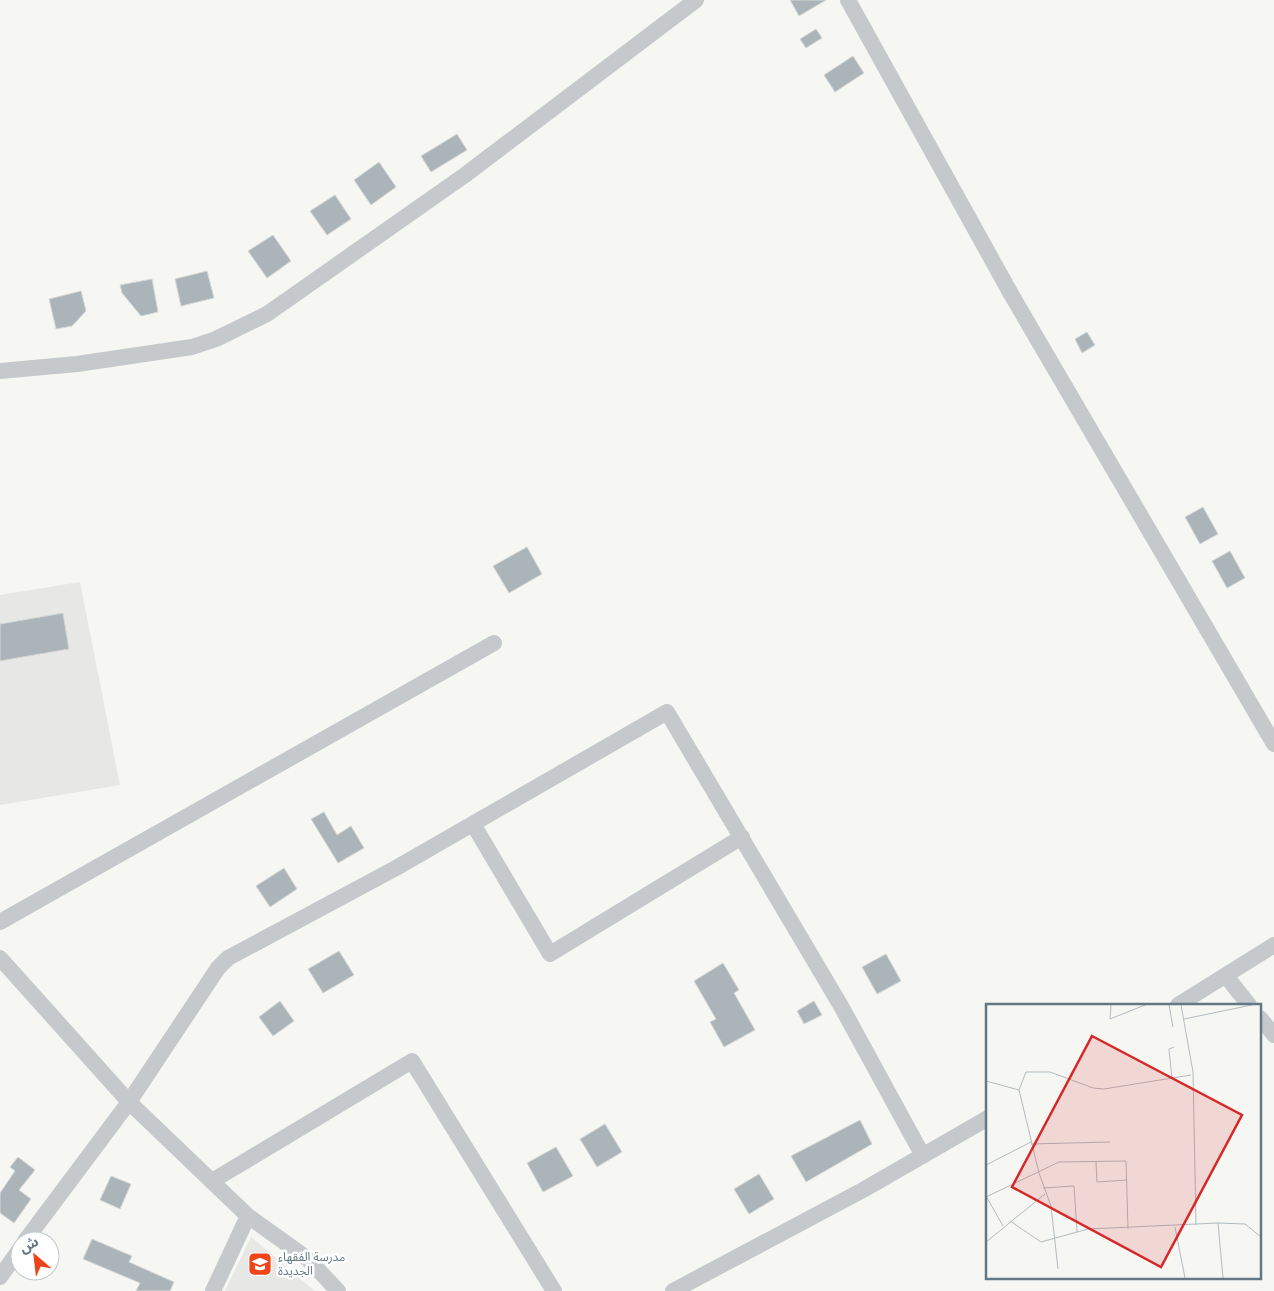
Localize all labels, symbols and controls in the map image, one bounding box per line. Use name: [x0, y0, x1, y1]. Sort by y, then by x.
inset map: [986, 1004, 1262, 1278]
north arrow: [10, 1231, 60, 1281]
text: ش: [17, 1233, 41, 1256]
place label: مدرسة الفقهاء الجديدة: [278, 1250, 345, 1278]
school or university icon: مدرسة الفقهاء الجديدة: [247, 1251, 273, 1277]

